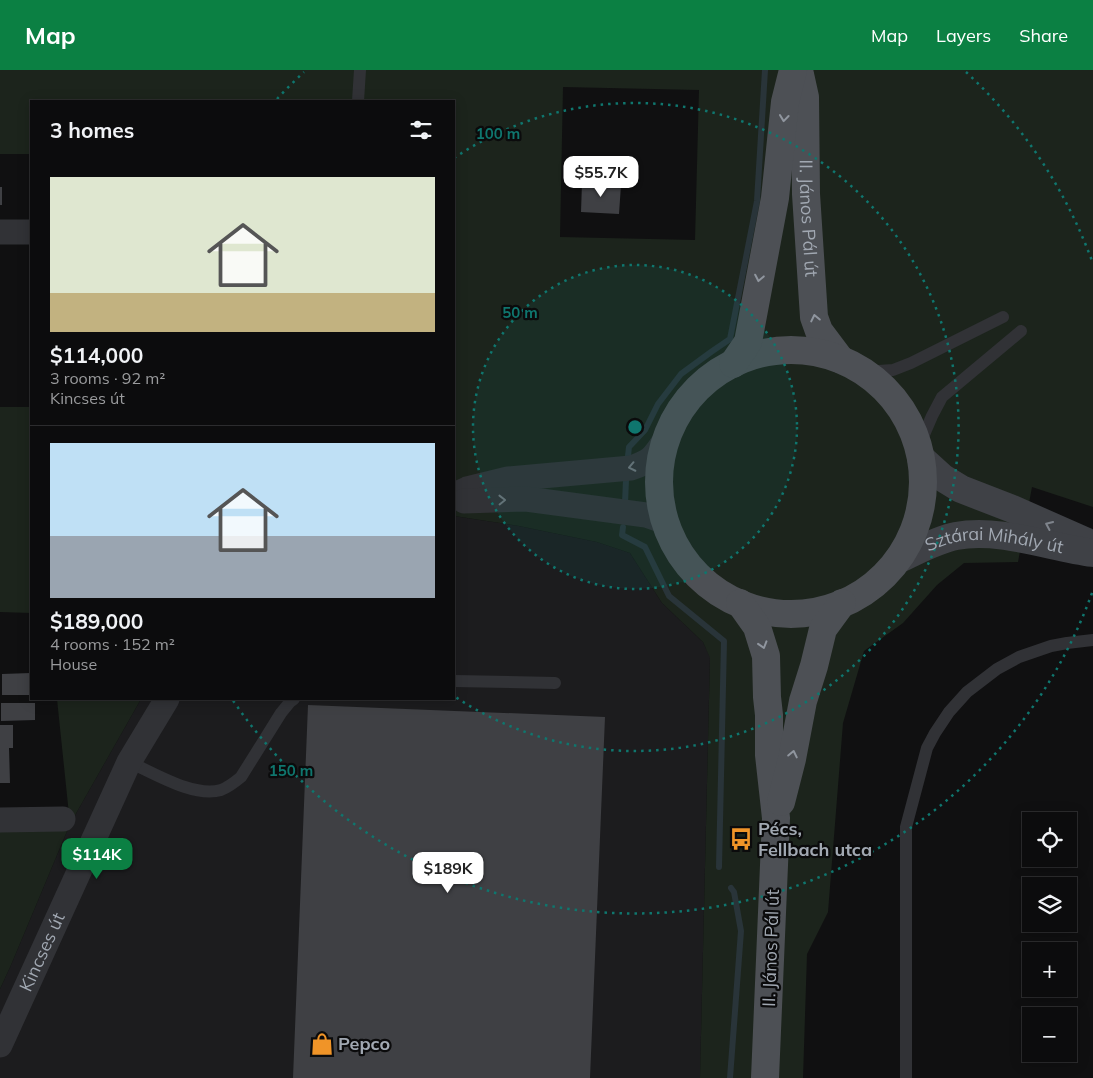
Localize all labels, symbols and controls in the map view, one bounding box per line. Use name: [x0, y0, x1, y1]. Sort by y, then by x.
text: Map: [25, 20, 76, 50]
text: Map: [871, 24, 908, 47]
text: Layers: [936, 24, 991, 47]
text: Share: [1019, 24, 1068, 47]
one-way arrow: [779, 114, 790, 122]
icon: filters: [407, 116, 435, 144]
text: 3 homes: [50, 117, 134, 143]
text: 100 m: [476, 124, 520, 143]
pin: $55.7K: [560, 156, 642, 198]
street label: II. János Pál út: [795, 159, 823, 278]
text: $55.7K: [574, 162, 628, 182]
icon: home: [198, 210, 288, 300]
one-way arrow: [755, 274, 765, 283]
text: 50 m: [502, 303, 538, 322]
one-way arrow: [810, 313, 821, 322]
text: $114,000: [50, 342, 143, 368]
text: 3 rooms · 92 m²: [50, 368, 165, 388]
text: Kincses út: [50, 388, 125, 408]
centre of rings: [626, 418, 644, 436]
one-way arrow: [627, 461, 636, 472]
icon: home: [198, 475, 288, 565]
one-way arrow: [499, 494, 507, 505]
one-way arrow: [1045, 520, 1054, 531]
street label: Sztárai Mihály út: [921, 522, 1066, 558]
text: $189,000: [50, 608, 143, 634]
text: 4 rooms · 152 m²: [50, 634, 175, 654]
one-way arrow: [757, 640, 767, 648]
text: House: [50, 654, 97, 674]
one-way arrow: [787, 749, 797, 758]
text: 150 m: [269, 761, 313, 780]
map controls: [1022, 812, 1077, 1062]
button: locate: [1022, 812, 1077, 867]
place label: Pécs, Fellbach utca: [758, 817, 872, 861]
bus stop icon: Pécs, Fellbach utca: [728, 826, 754, 852]
pin: $114K: [62, 838, 132, 880]
text: $114K: [72, 844, 122, 864]
pin: $189K: [413, 852, 483, 894]
text: $189K: [423, 858, 473, 878]
button: layers: [1022, 877, 1077, 932]
street label: II. János Pál út: [757, 889, 784, 1007]
street label: Kincses út: [14, 909, 70, 995]
button: +: [1022, 942, 1077, 997]
button: −: [1022, 1007, 1077, 1062]
shop icon: Pepco: [309, 1031, 335, 1057]
place label: Pepco: [338, 1032, 390, 1055]

